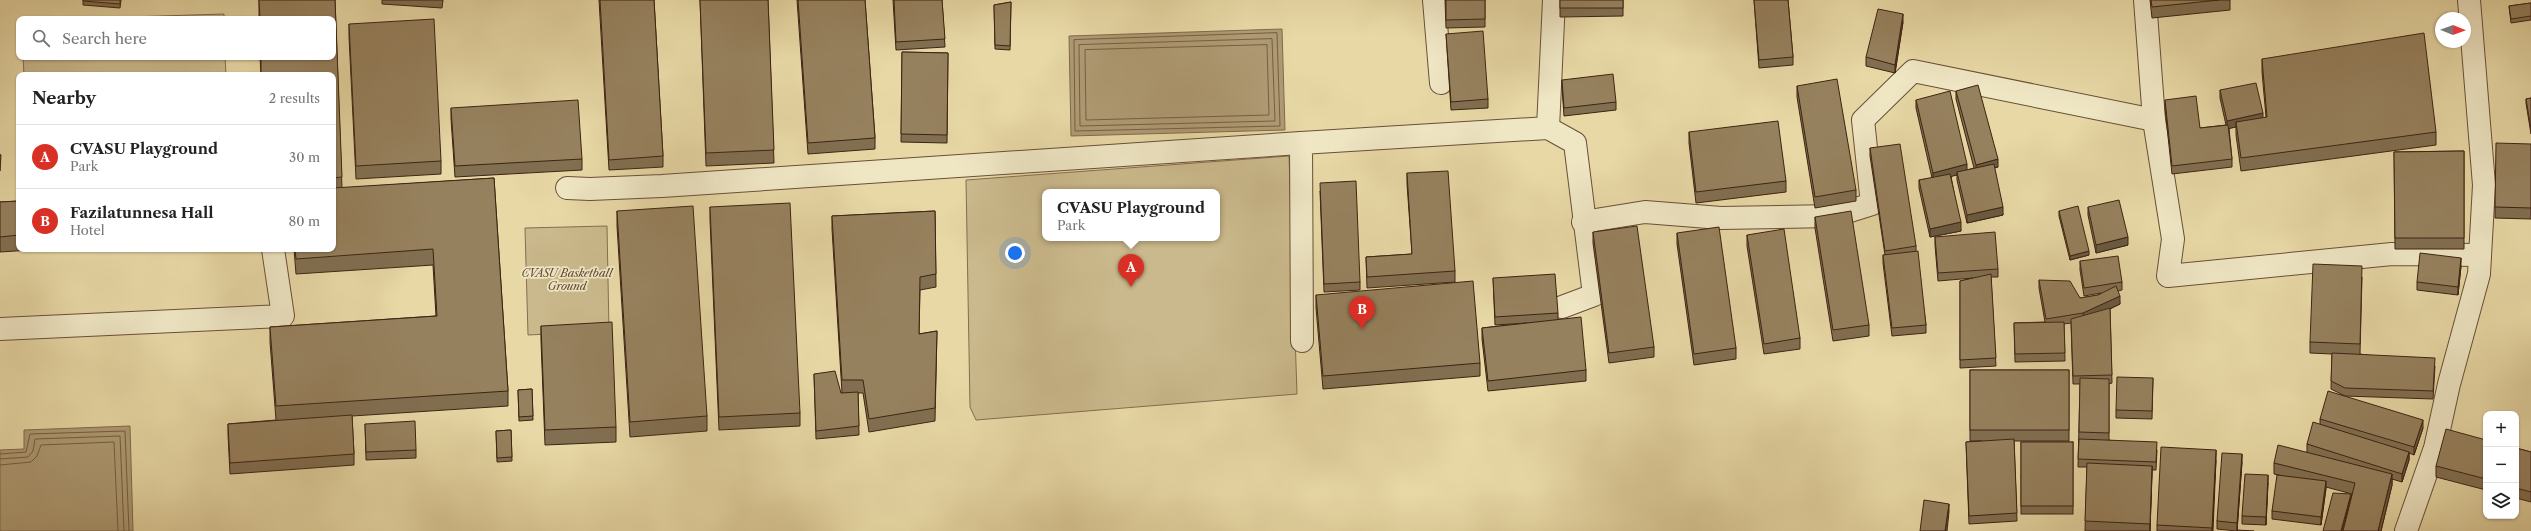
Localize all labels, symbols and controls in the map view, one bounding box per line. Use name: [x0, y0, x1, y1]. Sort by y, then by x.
north arrow: [2435, 12, 2471, 48]
search box: [16, 16, 336, 60]
icon: search: [30, 27, 52, 49]
text: Search here: [62, 29, 147, 48]
text: Nearby: [32, 88, 96, 108]
text: 2 results: [269, 90, 320, 106]
text: CVASU Playground: [70, 139, 218, 158]
text: A: [40, 149, 50, 165]
text: 30 m: [289, 149, 320, 165]
text: Park: [70, 158, 98, 174]
popup: [1042, 189, 1220, 241]
text: CVASU Playground: [1057, 198, 1205, 217]
text: Fazilatunnesa Hall: [70, 203, 214, 222]
text: B: [40, 213, 50, 229]
text: 80 m: [288, 213, 320, 229]
text: Park: [1057, 217, 1085, 233]
text: Hotel: [70, 222, 105, 238]
your location: [1005, 243, 1025, 263]
pin: A: [1118, 254, 1144, 287]
park label: CVASU Basketball Ground: [521, 266, 614, 293]
pin: B: [1349, 296, 1375, 329]
map controls: [2483, 411, 2519, 519]
button: +: [2483, 411, 2519, 447]
button: −: [2483, 447, 2519, 483]
button: layers: [2483, 483, 2519, 519]

